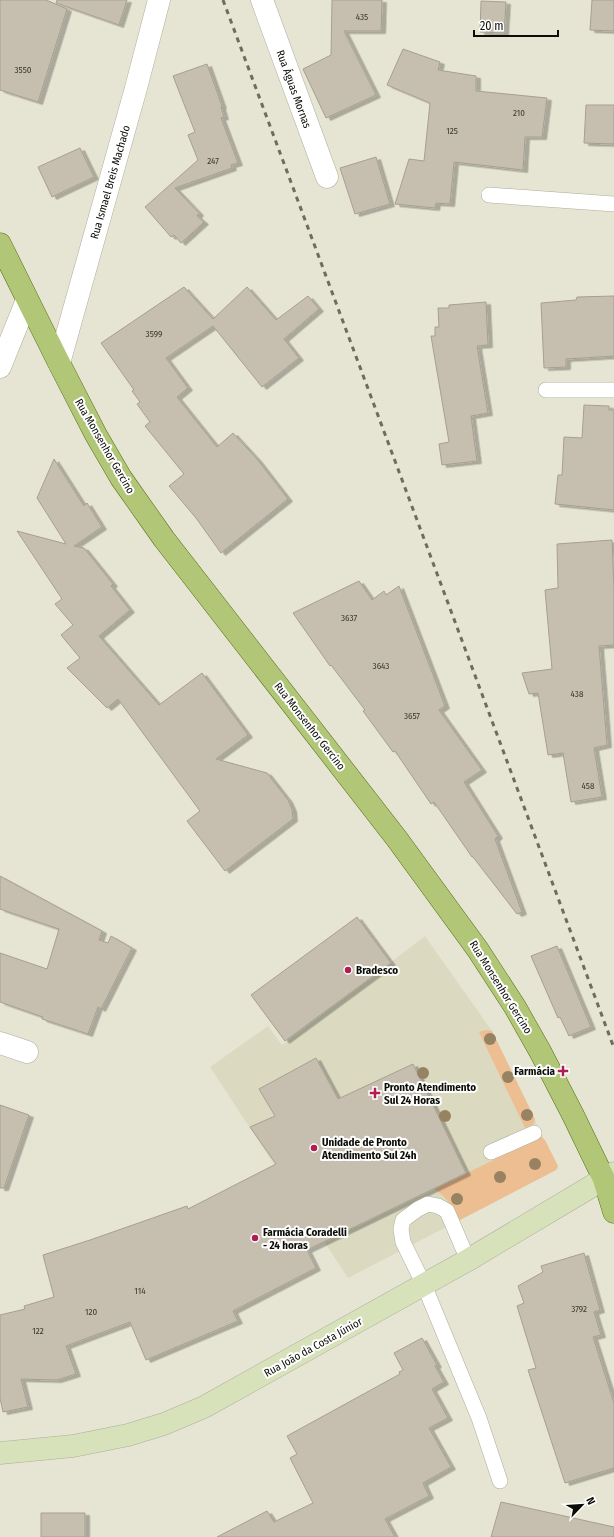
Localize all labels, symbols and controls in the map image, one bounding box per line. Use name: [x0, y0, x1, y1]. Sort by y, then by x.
house number: 435: [356, 12, 368, 22]
scale bar: [474, 12, 558, 38]
text: 20 m: [480, 19, 504, 33]
street label: Rua Águas Mornas: [273, 48, 315, 130]
house number: 3550: [15, 65, 32, 75]
house number: 210: [513, 108, 525, 118]
street label: Rua Ismael Breis Machado: [88, 123, 133, 241]
house number: 125: [446, 126, 458, 136]
house number: 247: [207, 156, 219, 166]
house number: 3599: [146, 329, 162, 339]
street label: Rua Monsenhor Gercino: [72, 396, 137, 496]
house number: 3637: [341, 613, 357, 623]
house number: 3643: [373, 661, 389, 671]
street label: Rua Monsenhor Gercino: [271, 680, 348, 773]
house number: 438: [571, 689, 584, 699]
house number: 3657: [404, 711, 420, 721]
house number: 458: [582, 781, 595, 791]
street label: Rua Monsenhor Gercino: [467, 938, 535, 1036]
place label: Bradesco: [356, 964, 398, 977]
marker: Bradesco: [343, 965, 353, 975]
place label: Farmácia: [514, 1065, 556, 1078]
marker: Farmácia: [558, 1066, 568, 1076]
place label: Pronto Atendimento Sul 24 Horas: [384, 1081, 476, 1107]
marker: Pronto Atendimento Sul 24 Horas: [369, 1087, 381, 1099]
place label: Unidade de Pronto Atendimento Sul 24h: [321, 1136, 417, 1162]
marker: Unidade de Pronto Atendimento Sul 24h: [309, 1143, 319, 1153]
place label: Farmácia Coradelli - 24 horas: [263, 1226, 347, 1252]
marker: Farmácia Coradelli - 24 horas: [250, 1233, 260, 1243]
house number: 114: [134, 1286, 146, 1296]
house number: 3792: [571, 1304, 587, 1314]
house number: 120: [85, 1307, 97, 1317]
street label: Rua João da Costa Júnior: [262, 1315, 365, 1380]
house number: 122: [32, 1326, 44, 1336]
north arrow: [562, 1485, 602, 1525]
text: N: [583, 1495, 598, 1507]

